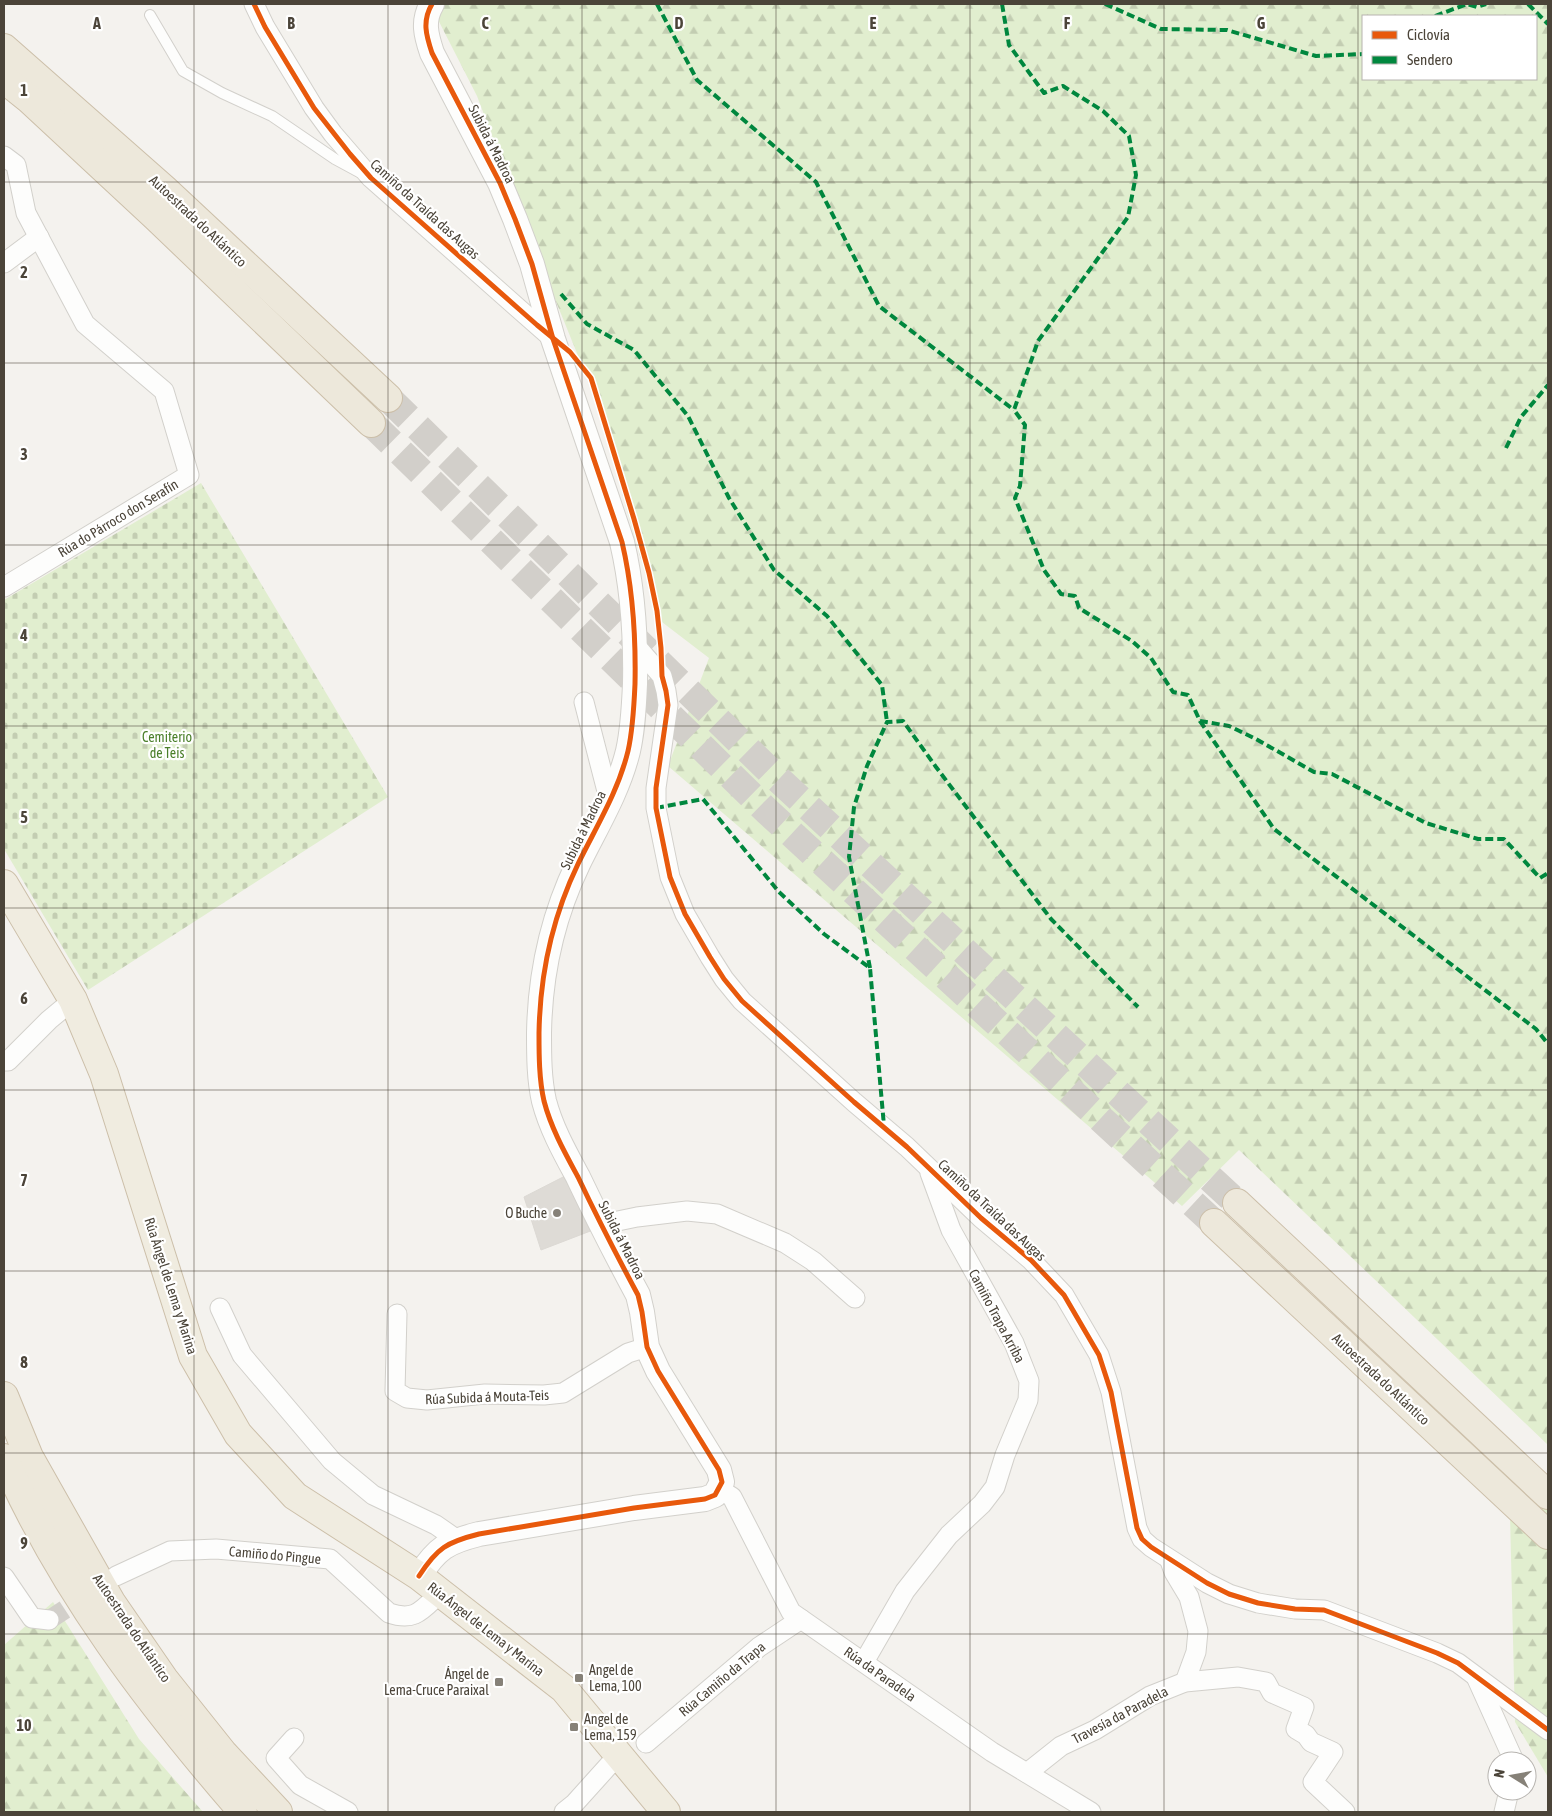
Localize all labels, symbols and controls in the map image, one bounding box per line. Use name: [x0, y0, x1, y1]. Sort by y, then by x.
text: A: [92, 14, 101, 32]
text: B: [287, 14, 295, 32]
text: C: [481, 14, 489, 32]
text: D: [675, 14, 684, 32]
text: E: [870, 14, 877, 32]
text: F: [1064, 14, 1071, 32]
text: G: [1257, 14, 1266, 32]
legend: [1362, 15, 1537, 80]
text: Ciclovía: [1407, 26, 1450, 43]
text: Sendero: [1407, 51, 1453, 68]
text: 1: [20, 81, 28, 99]
street label: Subida á Madroa: [465, 102, 519, 186]
street label: Camiño da Traída das Augas: [367, 156, 483, 262]
street label: Autoestrada do Atlántico: [146, 172, 250, 270]
text: 2: [20, 263, 28, 281]
text: 3: [20, 445, 28, 463]
street label: Rúa do Párroco don Serafín: [55, 476, 181, 560]
text: 4: [19, 626, 28, 644]
park label: Cemiterio de Teis: [142, 729, 192, 761]
street label: Subida á Madroa: [557, 788, 609, 872]
text: 5: [20, 808, 28, 826]
text: 6: [20, 989, 28, 1007]
street label: Camiño da Traída das Augas: [935, 1156, 1049, 1264]
text: 7: [20, 1171, 28, 1189]
street label: Subida á Madroa: [595, 1198, 649, 1282]
place label: O Buche: [505, 1205, 547, 1221]
marker: O Buche: [551, 1207, 563, 1219]
street label: Rúa Ángel de Lema y Marina: [141, 1216, 201, 1356]
street label: Camiño Trapa Arriba: [966, 1266, 1028, 1366]
street label: Autoestrada do Atlántico: [1329, 1330, 1433, 1428]
text: 8: [20, 1353, 28, 1371]
street label: Rúa Subida á Mouta-Teis: [425, 1387, 549, 1407]
text: 9: [20, 1534, 28, 1552]
street label: Camiño do Pingue: [228, 1543, 322, 1567]
street label: Autoestrada do Atlántico: [90, 1571, 174, 1685]
street label: Rúa Ángel de Lema y Marina: [425, 1579, 547, 1679]
street label: Rúa Camiño da Trapa: [676, 1638, 768, 1720]
street label: Rúa da Paradela: [841, 1643, 919, 1705]
place label: Angel de Lema, 100: [589, 1662, 642, 1694]
place label: Ángel de Lema-Cruce Paraixal: [384, 1666, 489, 1698]
marker: Angel de Lema, 100: [573, 1672, 585, 1684]
marker: Ángel de Lema-Cruce Paraixal: [493, 1676, 505, 1688]
street label: Travesía da Paradela: [1069, 1683, 1171, 1747]
place label: Angel de Lema, 159: [584, 1711, 637, 1743]
text: 10: [16, 1716, 32, 1734]
marker: Angel de Lema, 159: [568, 1721, 580, 1733]
north arrow: [1487, 1751, 1537, 1801]
text: N: [1491, 1768, 1508, 1779]

